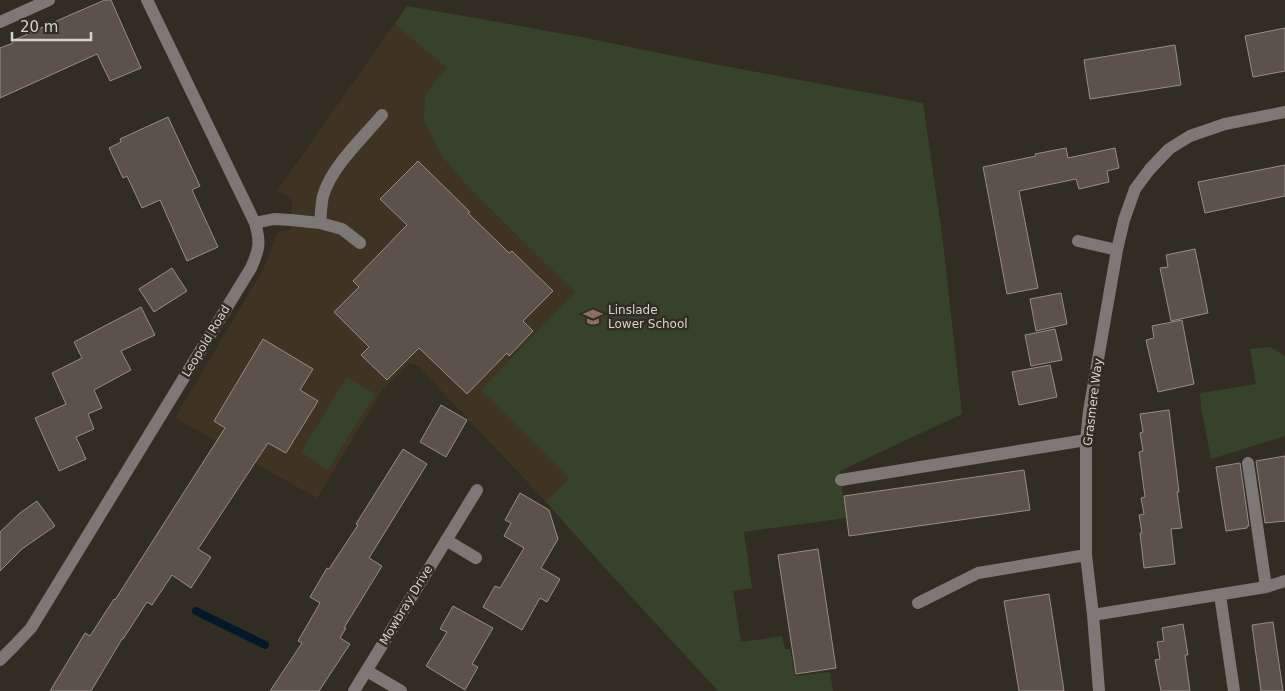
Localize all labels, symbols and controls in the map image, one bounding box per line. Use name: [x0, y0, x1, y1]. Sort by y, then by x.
scale bar: [12, 10, 91, 42]
text: 20 m: [20, 18, 58, 36]
street label: Leopold Road: [179, 303, 233, 379]
place label: Linslade Lower School: [608, 303, 688, 331]
school or university icon: Linslade Lower School: [582, 306, 604, 328]
street label: Grasmere Way: [1081, 357, 1105, 447]
street label: Mowbray Drive: [377, 563, 435, 647]

